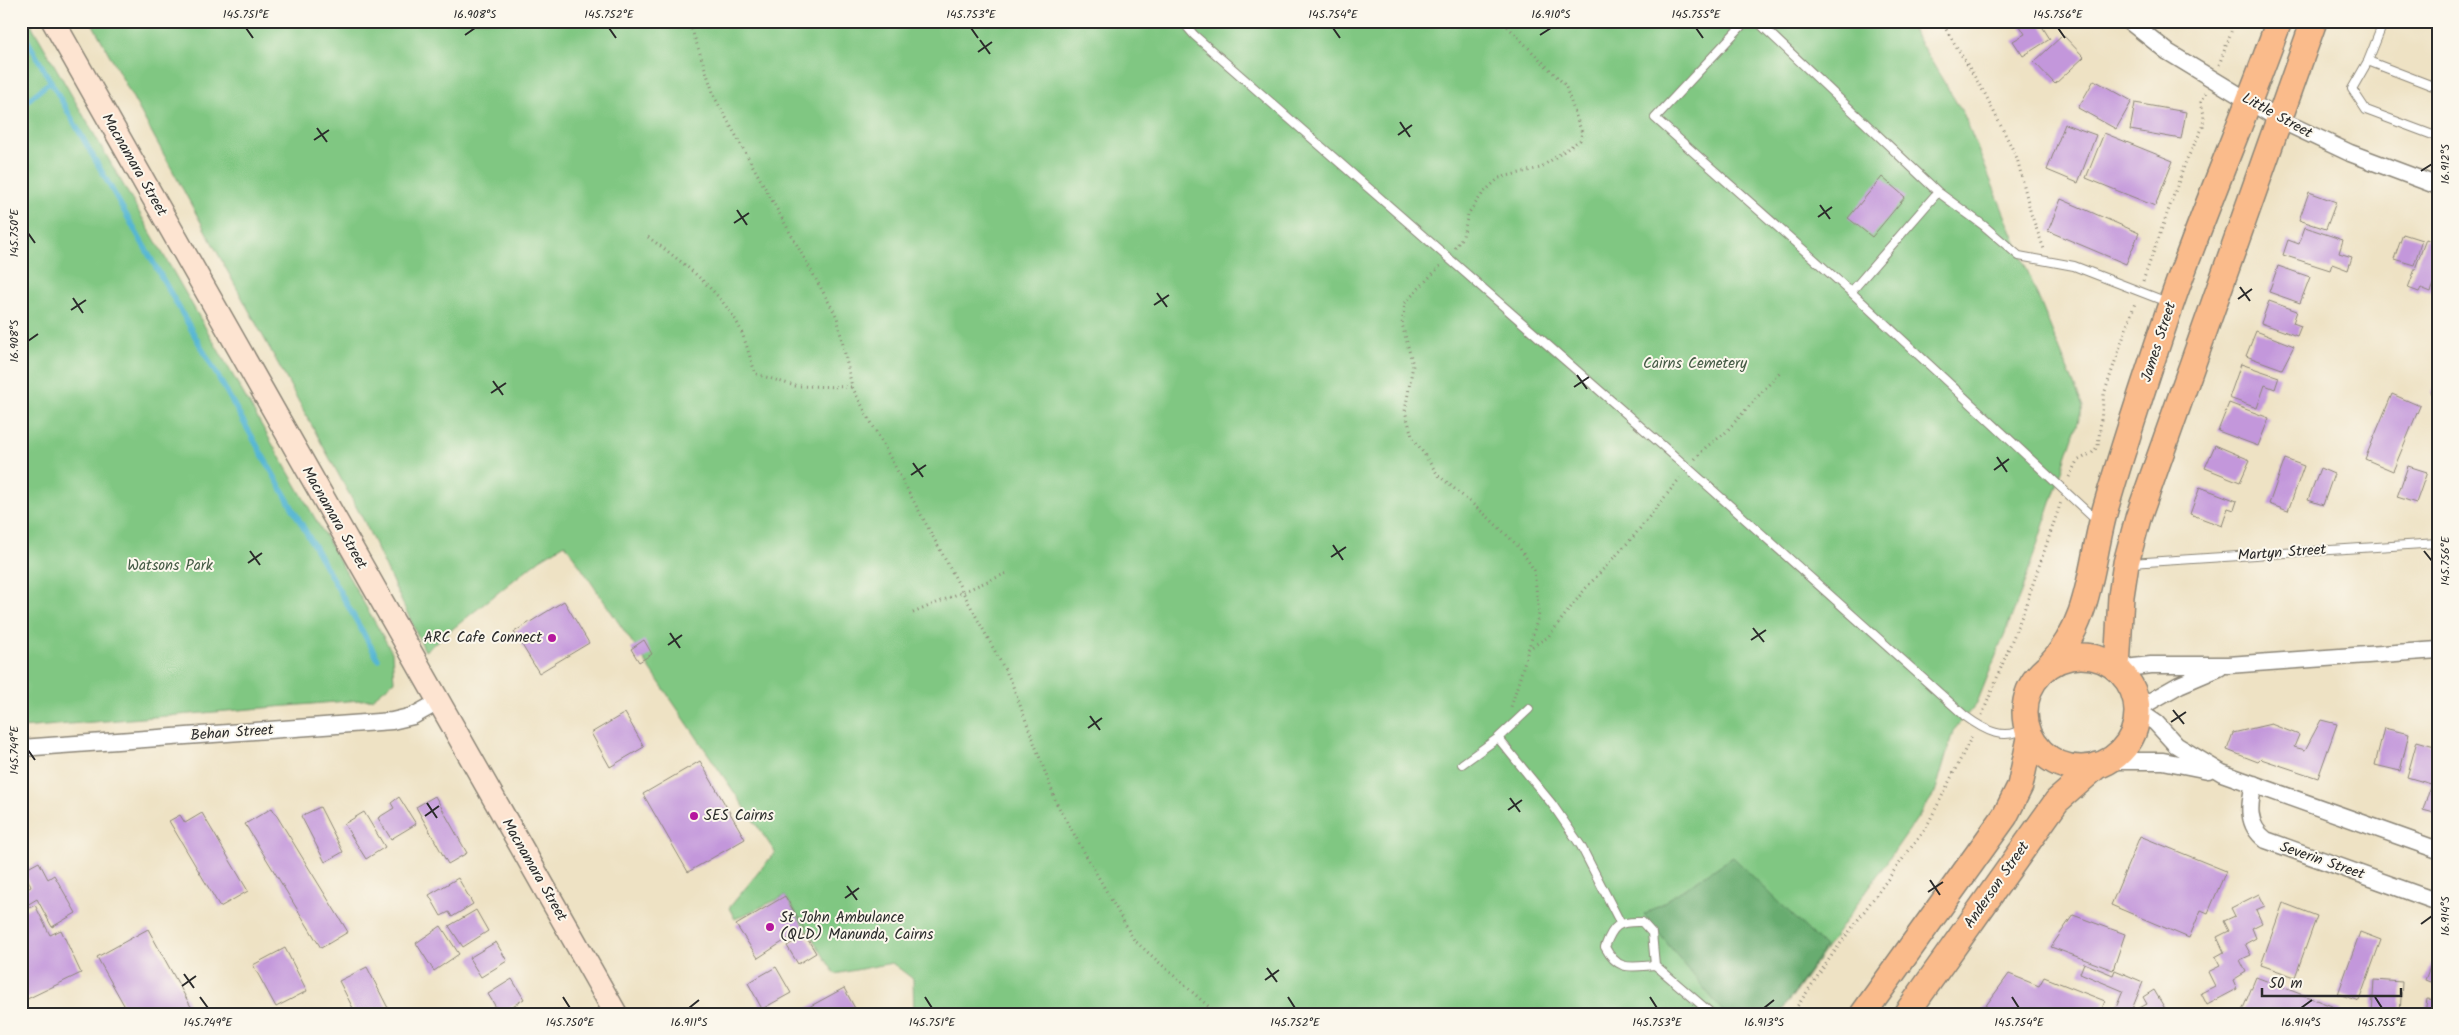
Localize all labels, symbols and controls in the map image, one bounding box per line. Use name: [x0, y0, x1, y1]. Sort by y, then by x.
text: 145.751°E: [223, 5, 270, 24]
text: 16.908°S: [454, 5, 497, 24]
text: 145.752°E: [584, 5, 635, 24]
text: 145.753°E: [946, 5, 997, 24]
text: 145.754°E: [1308, 5, 1359, 24]
text: 16.910°S: [1531, 5, 1571, 24]
text: 145.755°E: [1671, 5, 1722, 24]
text: 145.756°E: [2033, 5, 2084, 24]
street label: Little Street: [2237, 87, 2317, 145]
street label: Macnamara Street: [95, 109, 173, 221]
text: 16.912°S: [2436, 143, 2455, 184]
text: 145.750°E: [5, 208, 24, 257]
street label: James Street: [2135, 299, 2183, 385]
text: 16.908°S: [5, 319, 24, 362]
park label: Cairns Cemetery: [1643, 352, 1748, 376]
street label: Macnamara Street: [295, 462, 373, 574]
text: 145.756°E: [2436, 535, 2455, 586]
street label: Martyn Street: [2237, 538, 2327, 568]
park label: Watsons Park: [127, 554, 214, 578]
place label: ARC Cafe Connect: [424, 626, 542, 650]
marker: ARC Cafe Connect: [546, 632, 558, 644]
street label: Behan Street: [190, 718, 275, 748]
text: 145.749°E: [5, 725, 24, 774]
place label: SES Cairns: [704, 804, 774, 828]
marker: SES Cairns: [688, 810, 700, 822]
street label: Macnamara Street: [495, 814, 573, 926]
street label: Severin Street: [2276, 835, 2368, 887]
street label: Anderson Street: [1958, 836, 2036, 933]
text: 16.914°S: [2436, 895, 2455, 936]
place label: St John Ambulance (QLD) Manunda, Cairns: [780, 906, 934, 947]
marker: St John Ambulance (QLD) Manunda, Cairns: [764, 921, 776, 933]
scale bar: [2262, 965, 2400, 997]
text: 50 m: [2269, 972, 2303, 996]
text: 145.749°E: [184, 1013, 233, 1032]
text: 145.750°E: [546, 1013, 595, 1032]
text: 16.911°S: [670, 1013, 708, 1032]
text: 145.751°E: [909, 1013, 956, 1032]
text: 145.752°E: [1270, 1013, 1321, 1032]
text: 145.753°E: [1632, 1013, 1683, 1032]
text: 16.913°S: [1744, 1013, 1785, 1032]
text: 145.754°E: [1994, 1013, 2045, 1032]
text: 16.914°S: [2281, 1013, 2322, 1032]
text: 145.755°E: [2357, 1013, 2408, 1032]

